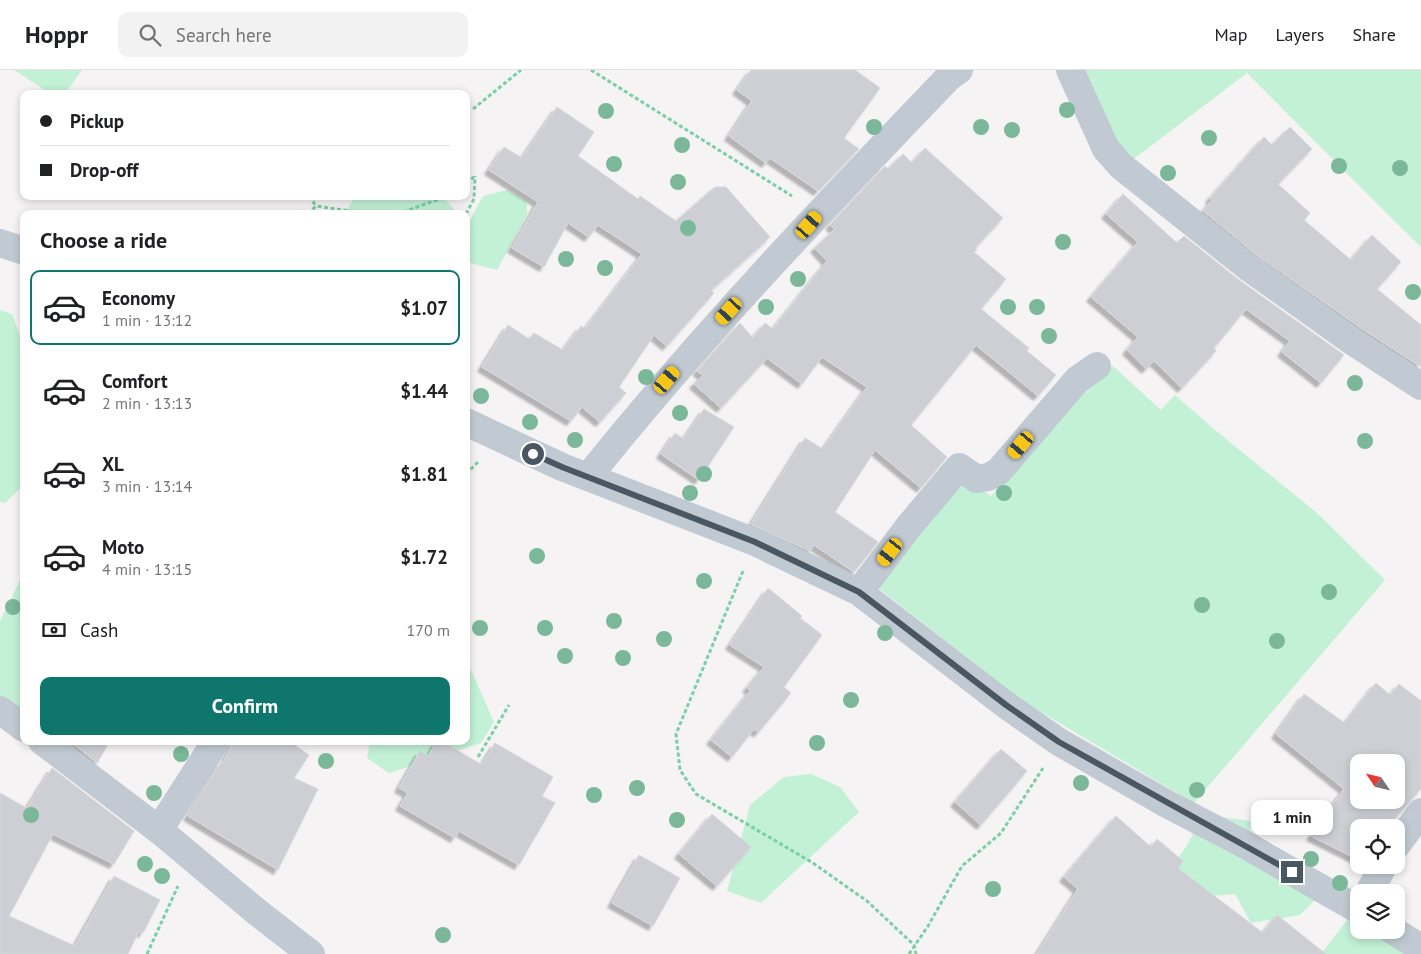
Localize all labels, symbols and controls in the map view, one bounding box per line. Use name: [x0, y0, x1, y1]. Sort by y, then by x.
search box: [118, 12, 468, 57]
text: Hoppr: [25, 19, 88, 50]
icon: search: [136, 21, 164, 49]
text: Search here: [176, 23, 272, 47]
text: Map: [1215, 23, 1247, 46]
text: Layers: [1275, 23, 1324, 46]
text: Share: [1352, 23, 1396, 46]
text: Pickup: [70, 109, 124, 133]
text: Drop-off: [70, 158, 138, 182]
car: [793, 209, 824, 241]
text: Choose a ride: [40, 226, 167, 254]
icon: car: [42, 285, 87, 330]
text: Economy: [102, 286, 175, 310]
car: [713, 295, 744, 327]
text: $1.07: [400, 296, 448, 320]
text: 1 min · 13:12: [102, 310, 192, 330]
car: [651, 364, 682, 396]
icon: car: [42, 368, 87, 413]
text: Comfort: [102, 369, 168, 393]
text: $1.44: [400, 379, 448, 403]
text: 2 min · 13:13: [102, 393, 192, 413]
car: [1005, 429, 1036, 461]
route start: [522, 443, 544, 465]
icon: car: [42, 451, 87, 496]
text: XL: [102, 452, 124, 476]
text: $1.81: [400, 462, 448, 486]
text: 3 min · 13:14: [102, 476, 192, 496]
icon: car: [42, 534, 87, 579]
text: Moto: [102, 535, 144, 559]
car: [874, 536, 905, 568]
text: $1.72: [400, 545, 448, 569]
text: 4 min · 13:15: [102, 559, 192, 579]
icon: cash: [40, 616, 68, 644]
text: Cash: [80, 618, 118, 642]
text: 170 m: [407, 620, 450, 640]
button: Confirm: [40, 677, 450, 735]
north arrow: [1350, 754, 1405, 809]
map controls: [1350, 754, 1405, 939]
callout: 1 min: [1251, 800, 1333, 834]
text: 1 min: [1272, 807, 1312, 827]
button: locate: [1350, 819, 1405, 874]
route end: [1281, 861, 1303, 883]
button: layers: [1350, 884, 1405, 939]

